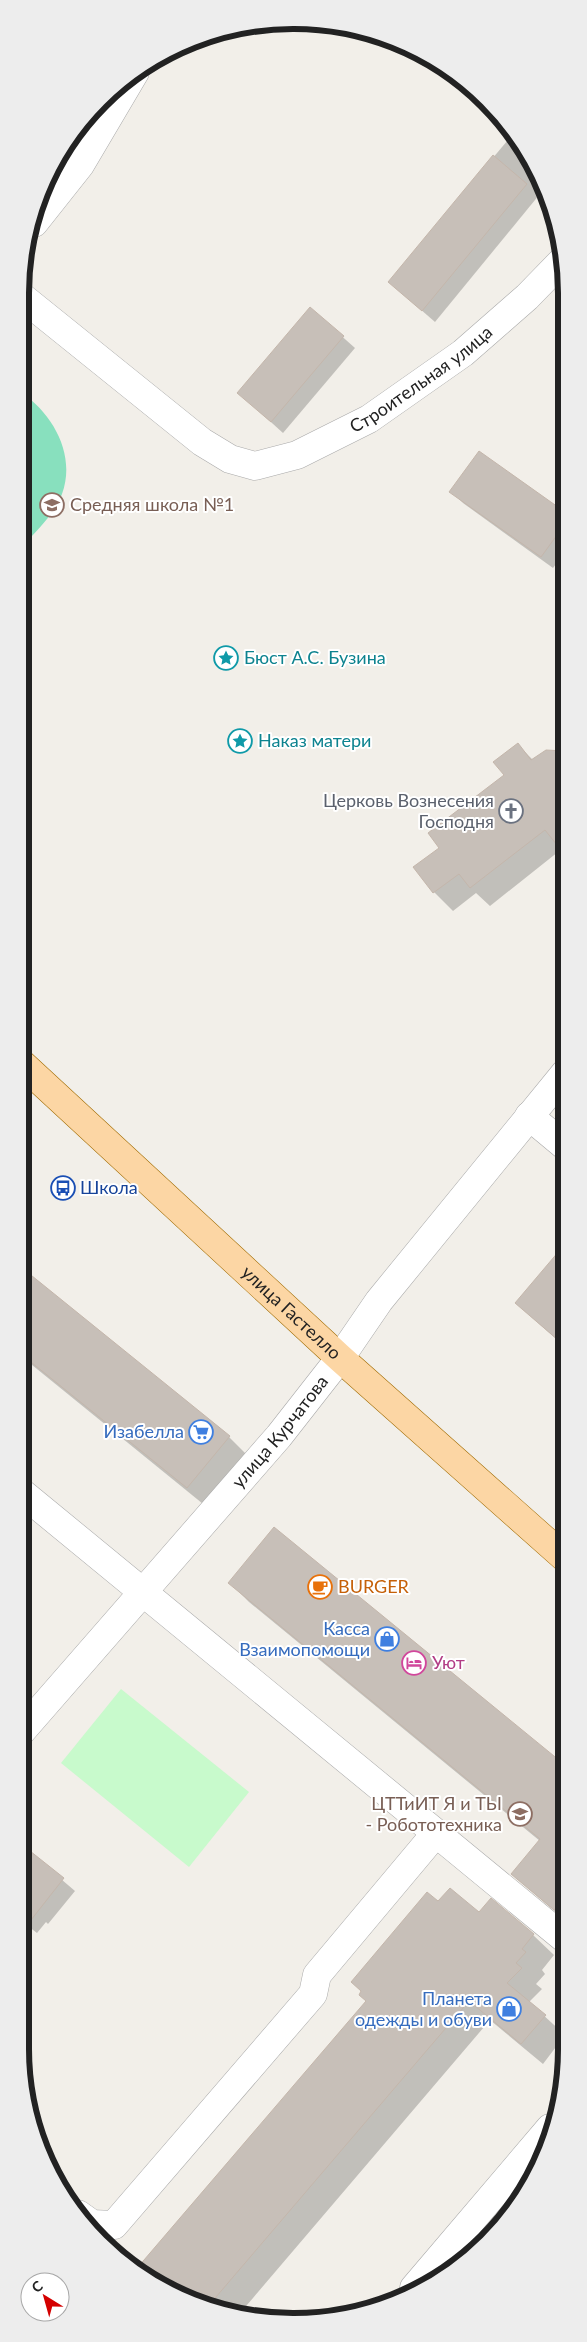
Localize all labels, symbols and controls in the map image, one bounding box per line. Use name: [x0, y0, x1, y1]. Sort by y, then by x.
street label: Строительная улица: [346, 320, 496, 437]
school or university icon: Средняя школа №1: [39, 492, 65, 518]
place label: Средняя школа №1: [70, 493, 234, 515]
place icon: Бюст А.С. Бузина: [213, 645, 239, 671]
place label: Бюст А.С. Бузина: [244, 646, 386, 668]
place icon: Наказ матери: [227, 728, 253, 754]
place label: Наказ матери: [258, 729, 371, 751]
place label: Церковь Вознесения Господня: [323, 789, 494, 832]
church icon: Церковь Вознесения Господня: [498, 798, 524, 824]
bus stop icon: Школа: [50, 1175, 76, 1201]
place label: Школа: [80, 1176, 138, 1198]
street label: улица Гастелло: [237, 1261, 346, 1364]
street label: улица Курчатова: [227, 1371, 332, 1492]
supermarket icon: Изабелла: [188, 1419, 214, 1445]
place label: Изабелла: [103, 1420, 184, 1442]
cafe icon: BURGER: [307, 1574, 333, 1600]
place label: BURGER: [338, 1575, 410, 1597]
place label: Касса Взаимопомощи: [239, 1617, 370, 1660]
shop icon: Касса Взаимопомощи: [374, 1626, 400, 1652]
hotel icon: Уют: [401, 1650, 427, 1676]
place label: Уют: [432, 1651, 465, 1673]
place label: ЦТТиИТ Я и ТЫ - Робототехника: [365, 1792, 502, 1835]
school or university icon: ЦТТиИТ Я и ТЫ - Робототехника: [507, 1801, 533, 1827]
place label: Планета одежды и обуви: [355, 1987, 492, 2030]
shop icon: Планета одежды и обуви: [496, 1996, 522, 2022]
north arrow: [20, 2272, 70, 2322]
text: С: [28, 2276, 46, 2296]

